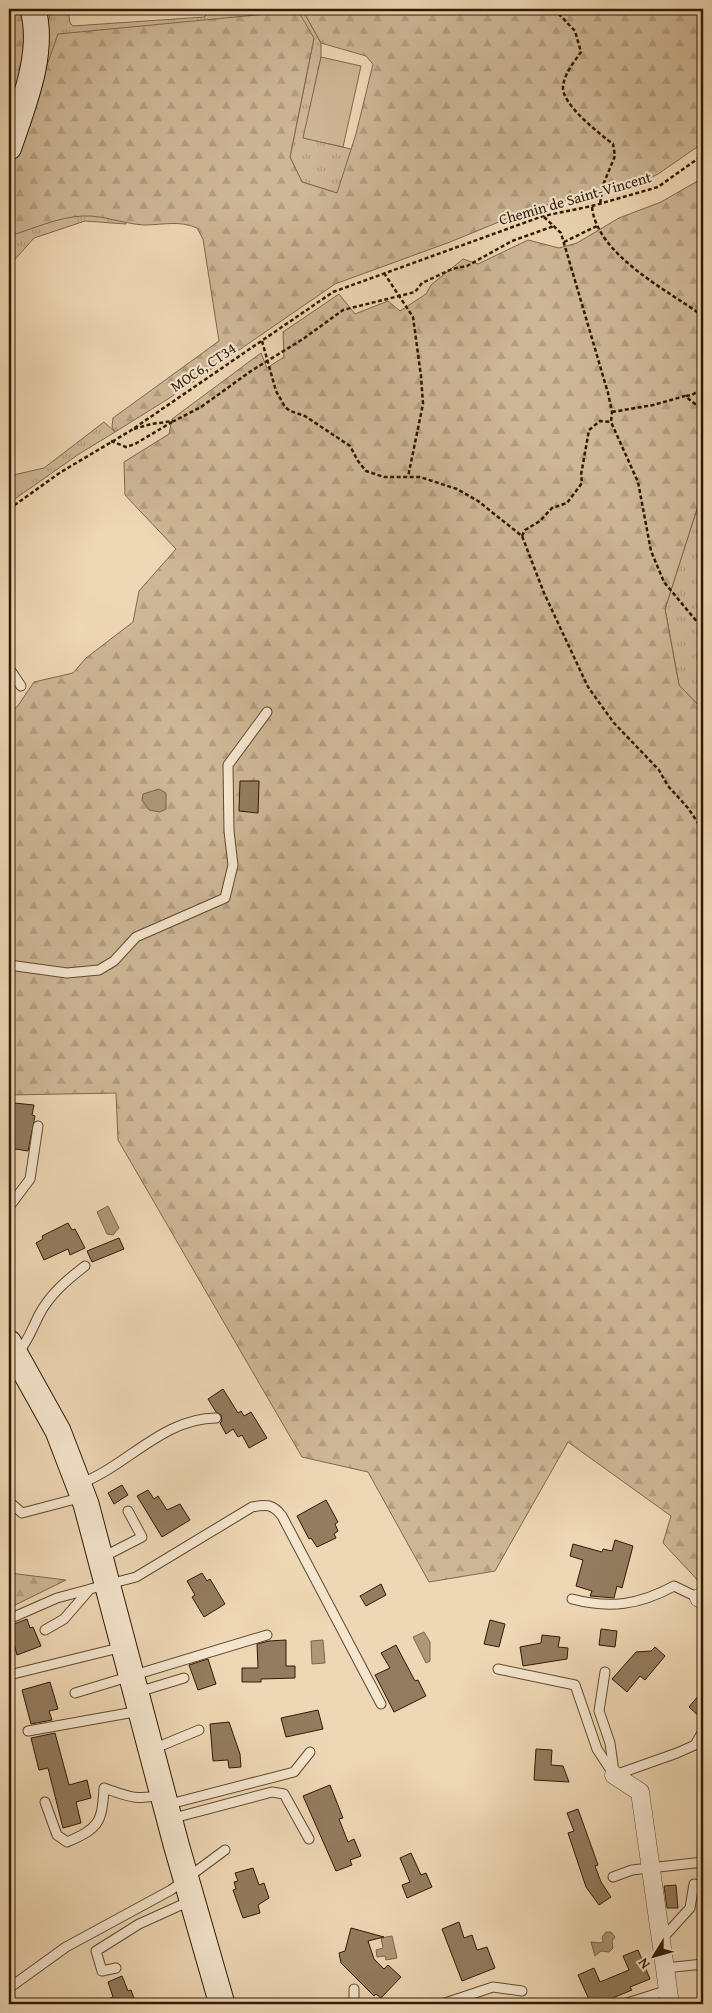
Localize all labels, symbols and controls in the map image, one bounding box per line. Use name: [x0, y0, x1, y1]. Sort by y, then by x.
street label: Chemin de Saint-Vincent: [496, 166, 654, 230]
street label: MOC6, CT34: [166, 337, 240, 397]
north arrow: [630, 1930, 680, 1980]
text: N: [632, 1954, 654, 1974]

